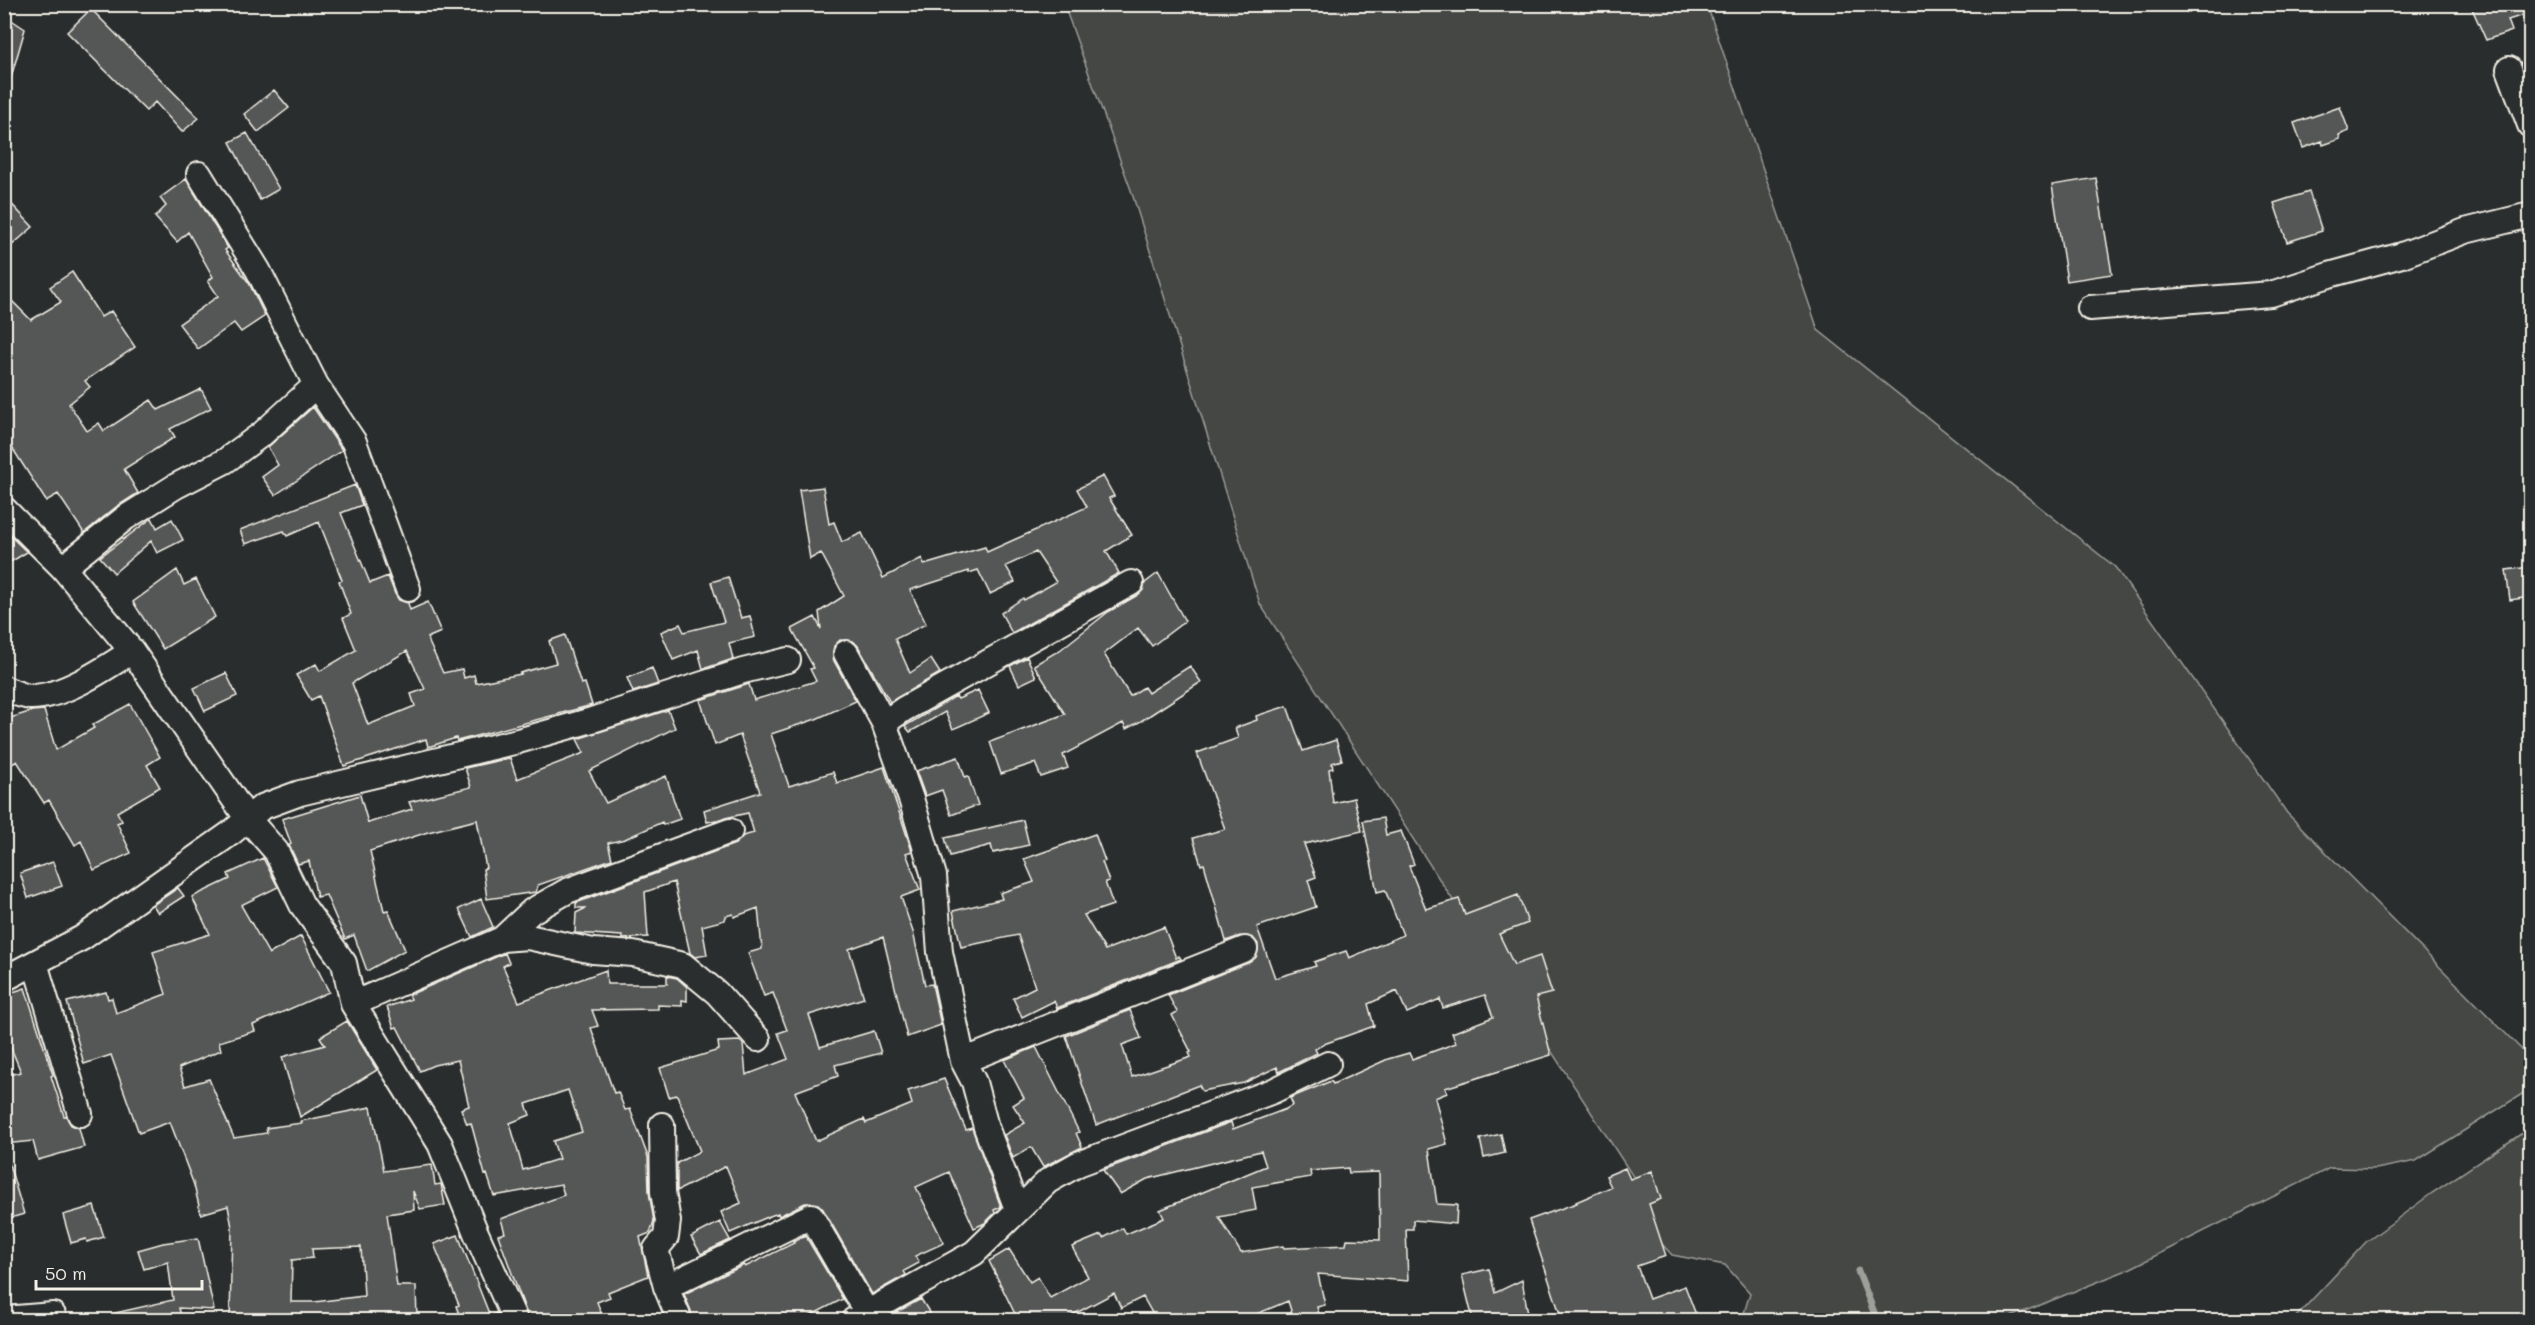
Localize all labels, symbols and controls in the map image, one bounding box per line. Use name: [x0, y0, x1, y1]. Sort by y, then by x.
scale bar: [36, 1253, 202, 1291]
text: 50 m: [45, 1261, 87, 1285]

